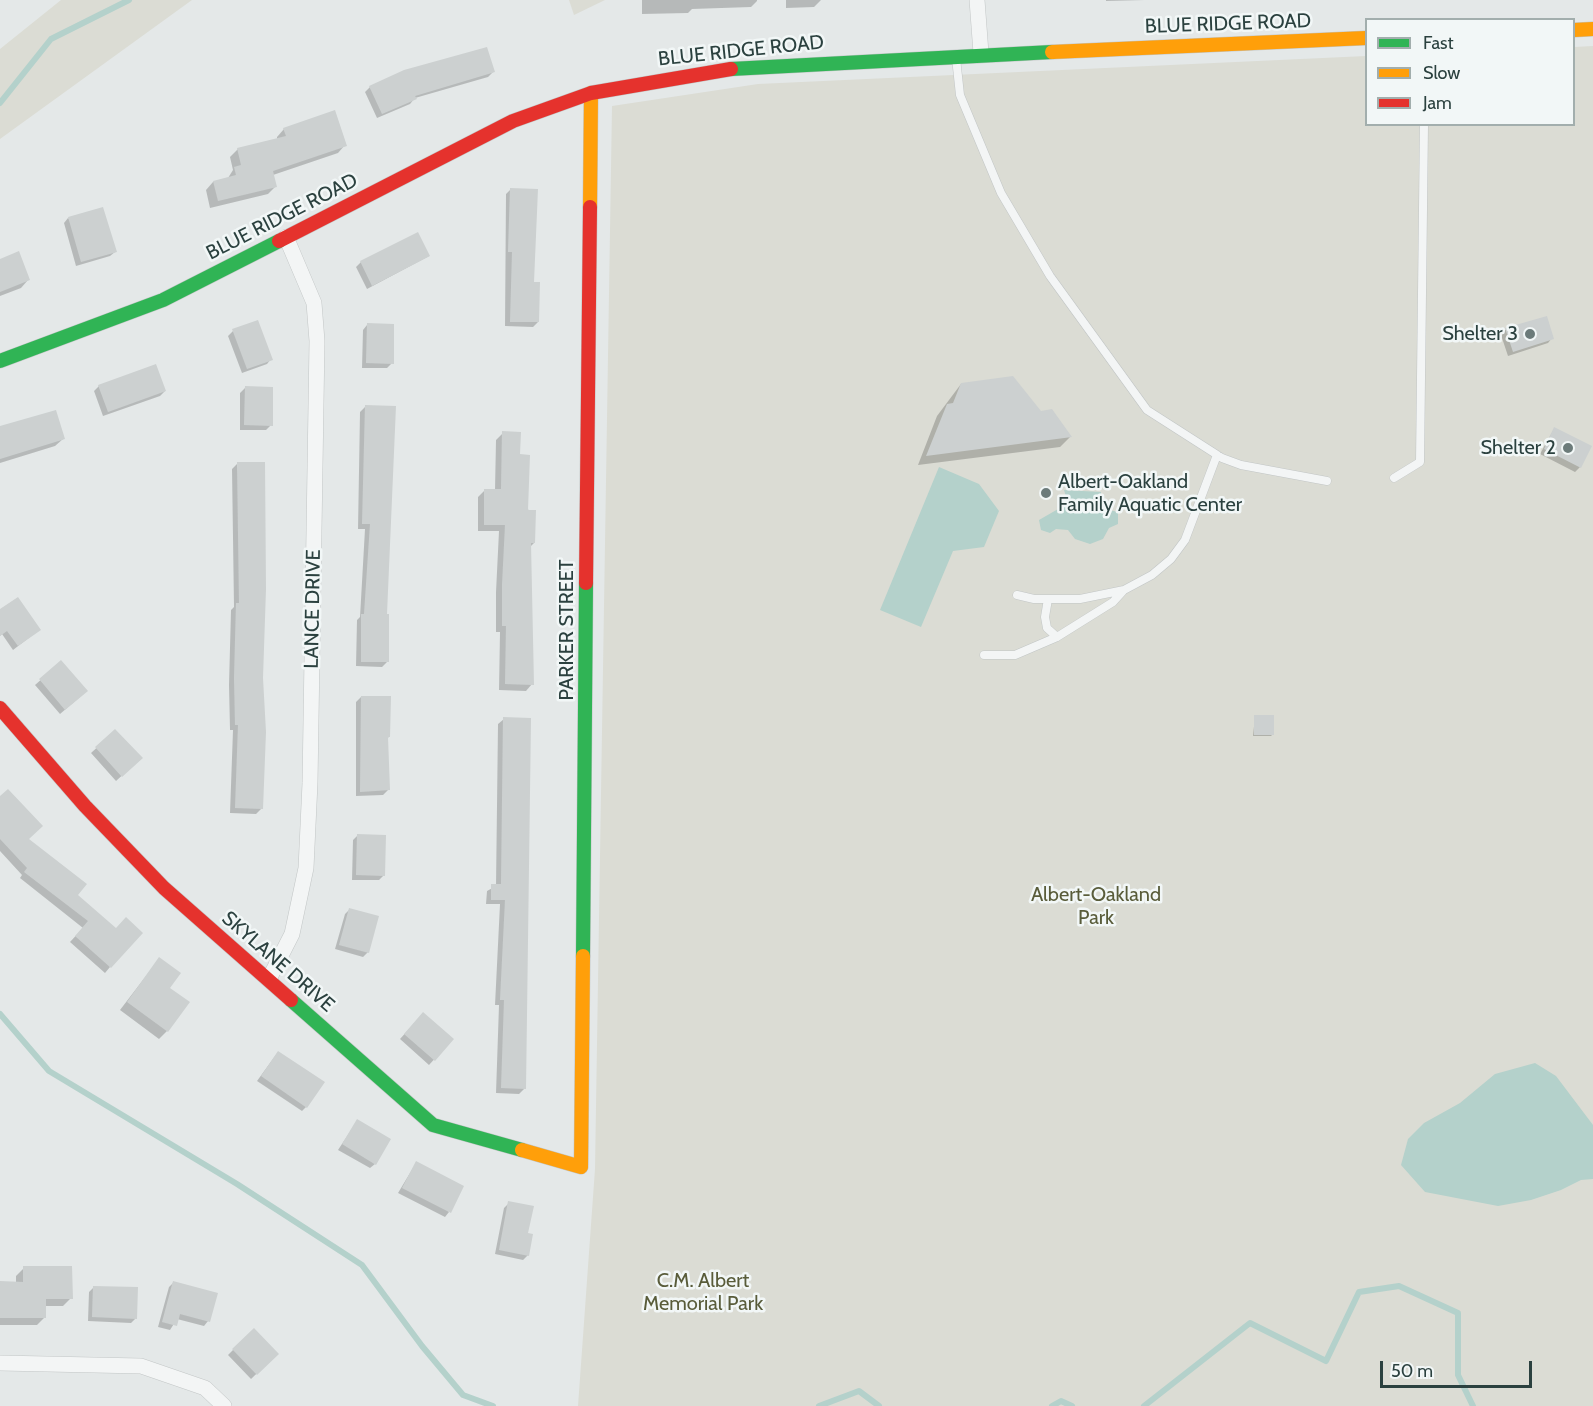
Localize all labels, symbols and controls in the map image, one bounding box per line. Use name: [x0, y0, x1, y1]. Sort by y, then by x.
street label: BLUE RIDGE ROAD: [1144, 9, 1312, 39]
legend: [1365, 18, 1575, 126]
street label: BLUE RIDGE ROAD: [657, 30, 825, 72]
text: Fast: [1423, 32, 1454, 54]
text: Slow: [1423, 62, 1460, 84]
text: Jam: [1423, 92, 1452, 114]
street label: BLUE RIDGE ROAD: [202, 169, 362, 265]
place label: Shelter 3: [1442, 322, 1518, 346]
marker: Shelter 3: [1523, 327, 1537, 341]
place label: Shelter 2: [1481, 436, 1556, 460]
marker: Shelter 2: [1561, 441, 1575, 455]
place label: Albert-Oakland Family Aquatic Center: [1058, 470, 1242, 517]
marker: Albert-Oakland Family Aquatic Center: [1039, 486, 1053, 500]
street label: LANCE DRIVE: [300, 549, 326, 669]
street label: PARKER STREET: [555, 559, 579, 701]
park label: Albert-Oakland Park: [1031, 883, 1161, 930]
street label: SKYLANE DRIVE: [217, 907, 339, 1017]
park label: C.M. Albert Memorial Park: [643, 1269, 763, 1316]
scale bar: [1383, 1349, 1534, 1387]
text: 50 m: [1391, 1360, 1433, 1382]

